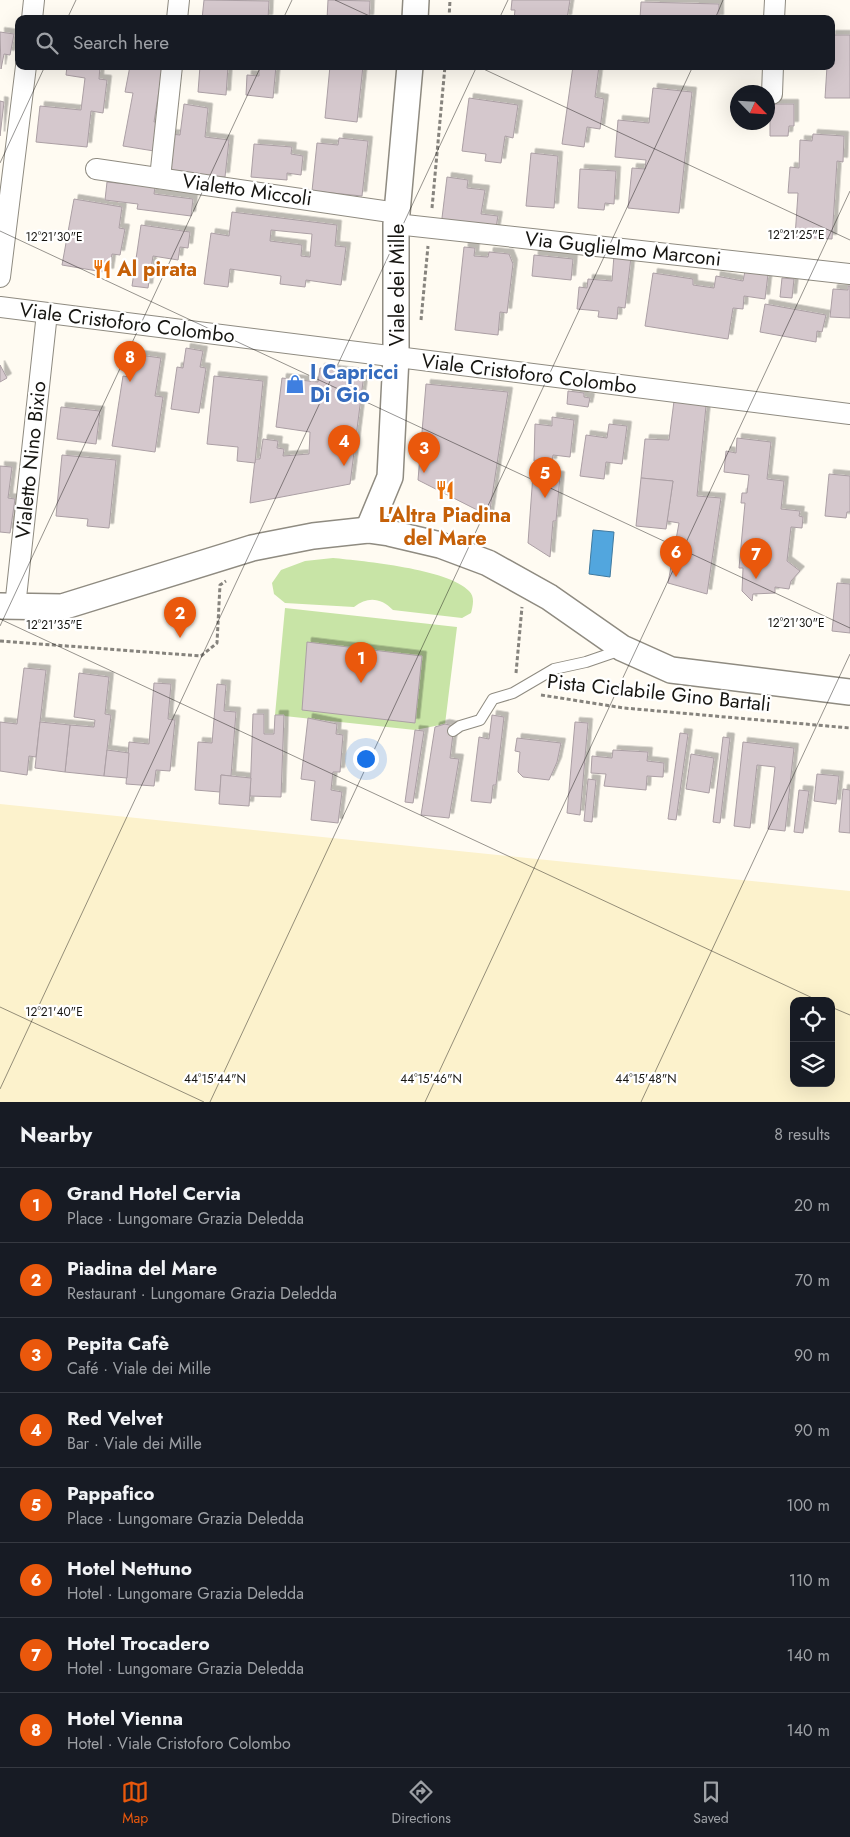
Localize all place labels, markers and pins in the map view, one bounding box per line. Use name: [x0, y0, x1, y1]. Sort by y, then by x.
place label: Al pirata: [116, 255, 197, 284]
restaurant icon: Al pirata: [91, 258, 113, 280]
pin: 8: [114, 341, 146, 382]
place label: I Capricci Di Gio: [310, 358, 399, 410]
shop icon: I Capricci Di Gio: [284, 373, 306, 395]
pin: 4: [328, 425, 360, 466]
pin: 3: [408, 432, 440, 473]
pin: 5: [529, 457, 561, 498]
restaurant icon: L'Altra Piadina del Mare: [434, 479, 456, 501]
place label: L'Altra Piadina del Mare: [379, 501, 511, 553]
pin: 6: [660, 536, 692, 577]
pin: 7: [740, 538, 772, 579]
pin: 2: [164, 597, 196, 638]
pin: 1: [345, 642, 377, 683]

